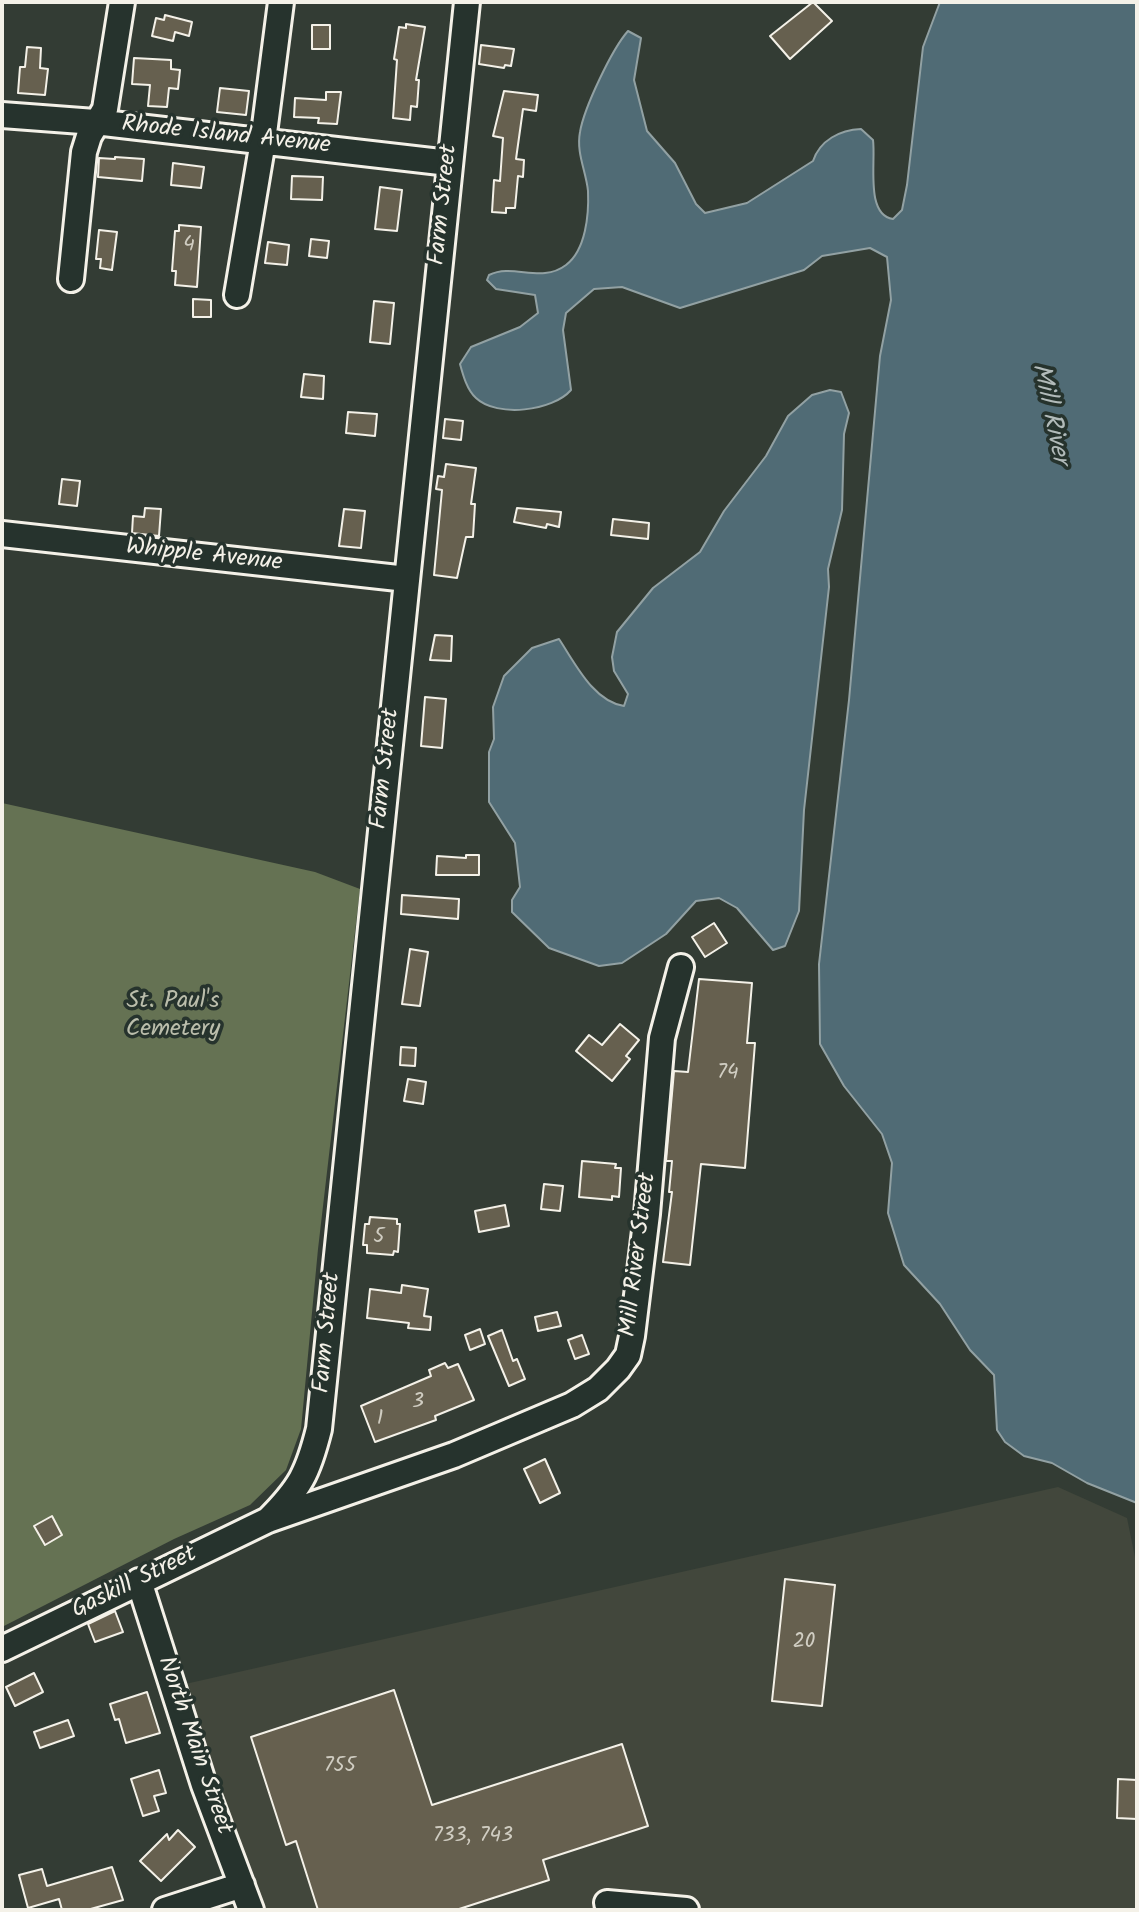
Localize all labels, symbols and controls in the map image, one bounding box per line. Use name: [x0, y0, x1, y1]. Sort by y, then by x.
street label: Rhode Island Avenue: [120, 112, 332, 162]
street label: Farm Street: [424, 143, 466, 267]
house number: 4: [183, 233, 195, 259]
water label: Mill River: [1022, 361, 1074, 467]
street label: Whipple Avenue: [124, 534, 284, 580]
street label: Farm Street: [366, 707, 408, 831]
park label: St. Paul's Cemetery: [126, 989, 220, 1045]
house number: 74: [717, 1061, 739, 1087]
street label: Mill River Street: [616, 1171, 664, 1339]
house number: 5: [373, 1225, 385, 1251]
street label: Farm Street: [309, 1271, 349, 1395]
house number: 3: [412, 1390, 424, 1416]
house number: 1: [377, 1407, 383, 1433]
street label: Gaskill Street: [68, 1541, 202, 1627]
house number: 20: [793, 1630, 815, 1656]
street label: North Main Street: [149, 1653, 237, 1839]
house number: 755: [324, 1754, 356, 1780]
house number: 733, 743: [433, 1824, 513, 1850]

